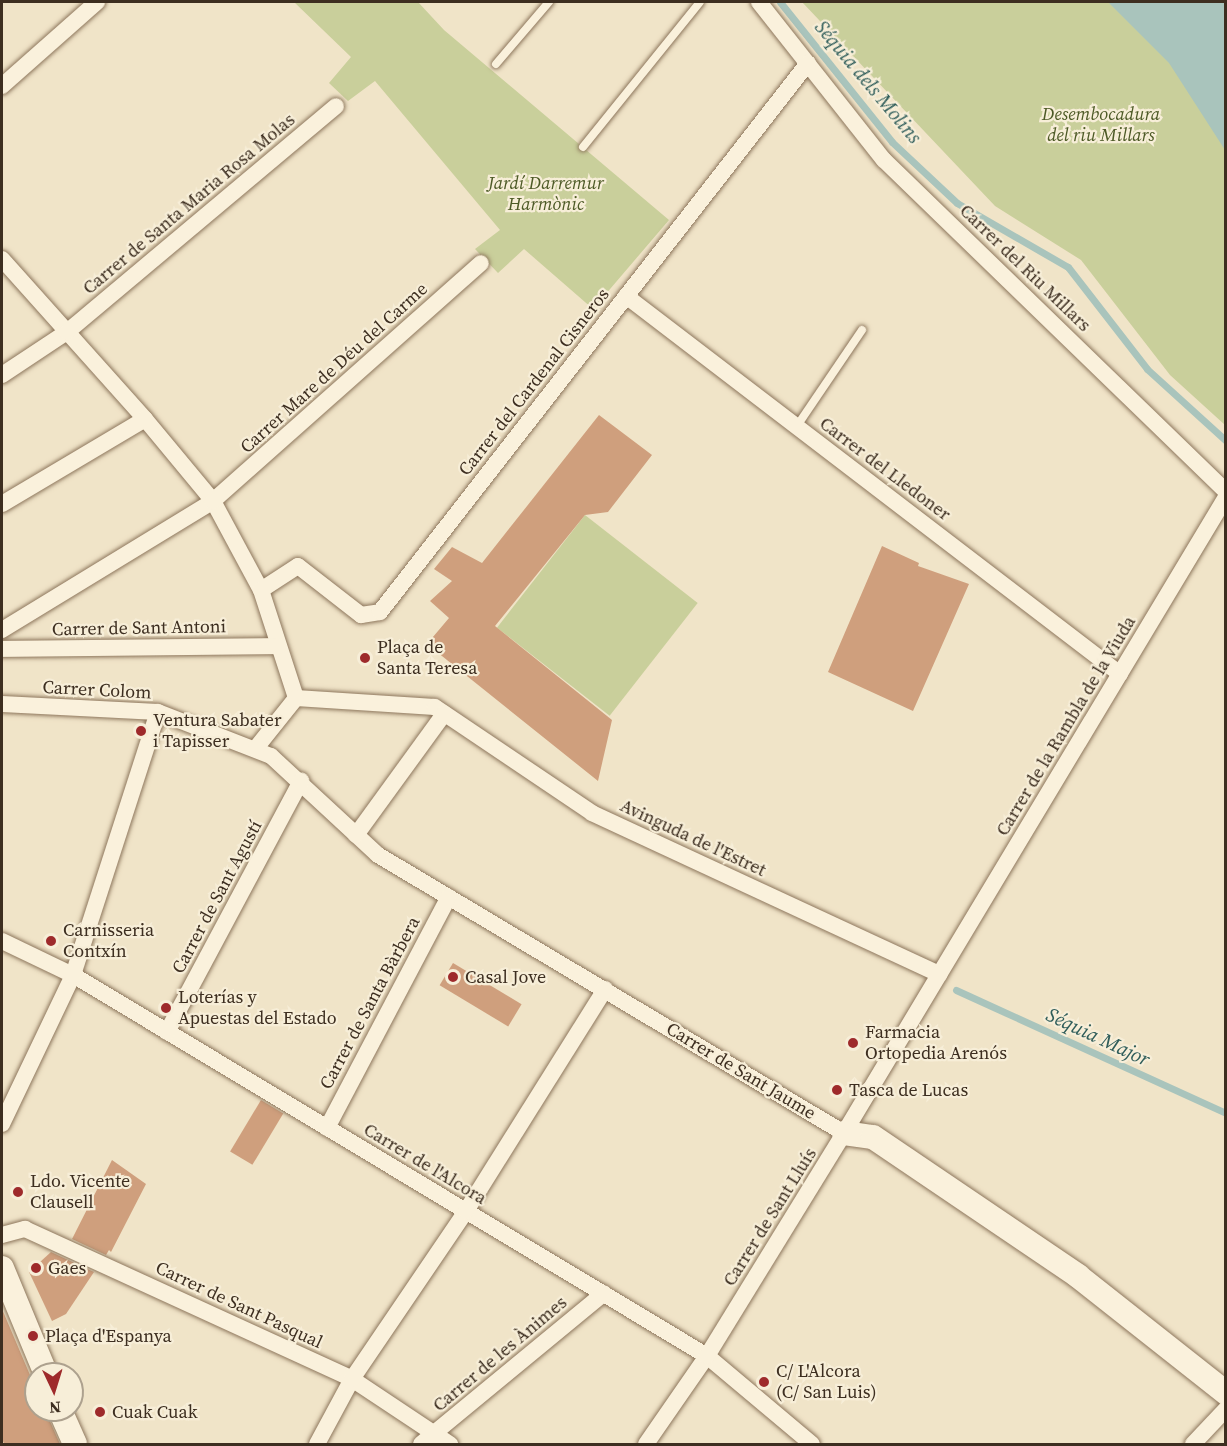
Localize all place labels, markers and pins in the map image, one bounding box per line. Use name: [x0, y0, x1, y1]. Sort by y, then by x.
place label: Plaça de Santa Teresa: [377, 637, 478, 680]
marker: Plaça de Santa Teresa: [358, 651, 372, 665]
place label: Ventura Sabater i Tapisser: [153, 710, 282, 752]
marker: Ventura Sabater i Tapisser: [134, 724, 148, 738]
place label: Carnisseria Contxín: [63, 920, 154, 962]
marker: Carnisseria Contxín: [44, 934, 58, 948]
place label: Casal Jove: [465, 966, 546, 988]
marker: Casal Jove: [446, 970, 460, 984]
place label: Loterías y Apuestas del Estado: [178, 987, 337, 1030]
marker: Loterías y Apuestas del Estado: [159, 1001, 173, 1015]
place label: Farmacia Ortopedia Arenós: [865, 1022, 1007, 1064]
marker: Farmacia Ortopedia Arenós: [846, 1036, 860, 1050]
place label: Tasca de Lucas: [849, 1079, 968, 1101]
marker: Tasca de Lucas: [830, 1083, 844, 1097]
place label: Ldo. Vicente Clausell: [30, 1171, 131, 1214]
marker: Ldo. Vicente Clausell: [11, 1185, 25, 1199]
place label: Gaes: [48, 1257, 86, 1279]
marker: Gaes: [29, 1261, 43, 1275]
place label: Plaça d'Espanya: [45, 1325, 172, 1347]
marker: Plaça d'Espanya: [26, 1329, 40, 1343]
place label: C/ L'Alcora (C/ San Luis): [776, 1361, 876, 1404]
marker: C/ L'Alcora (C/ San Luis): [757, 1375, 771, 1389]
place label: Cuak Cuak: [112, 1401, 198, 1423]
marker: Cuak Cuak: [93, 1405, 107, 1419]

